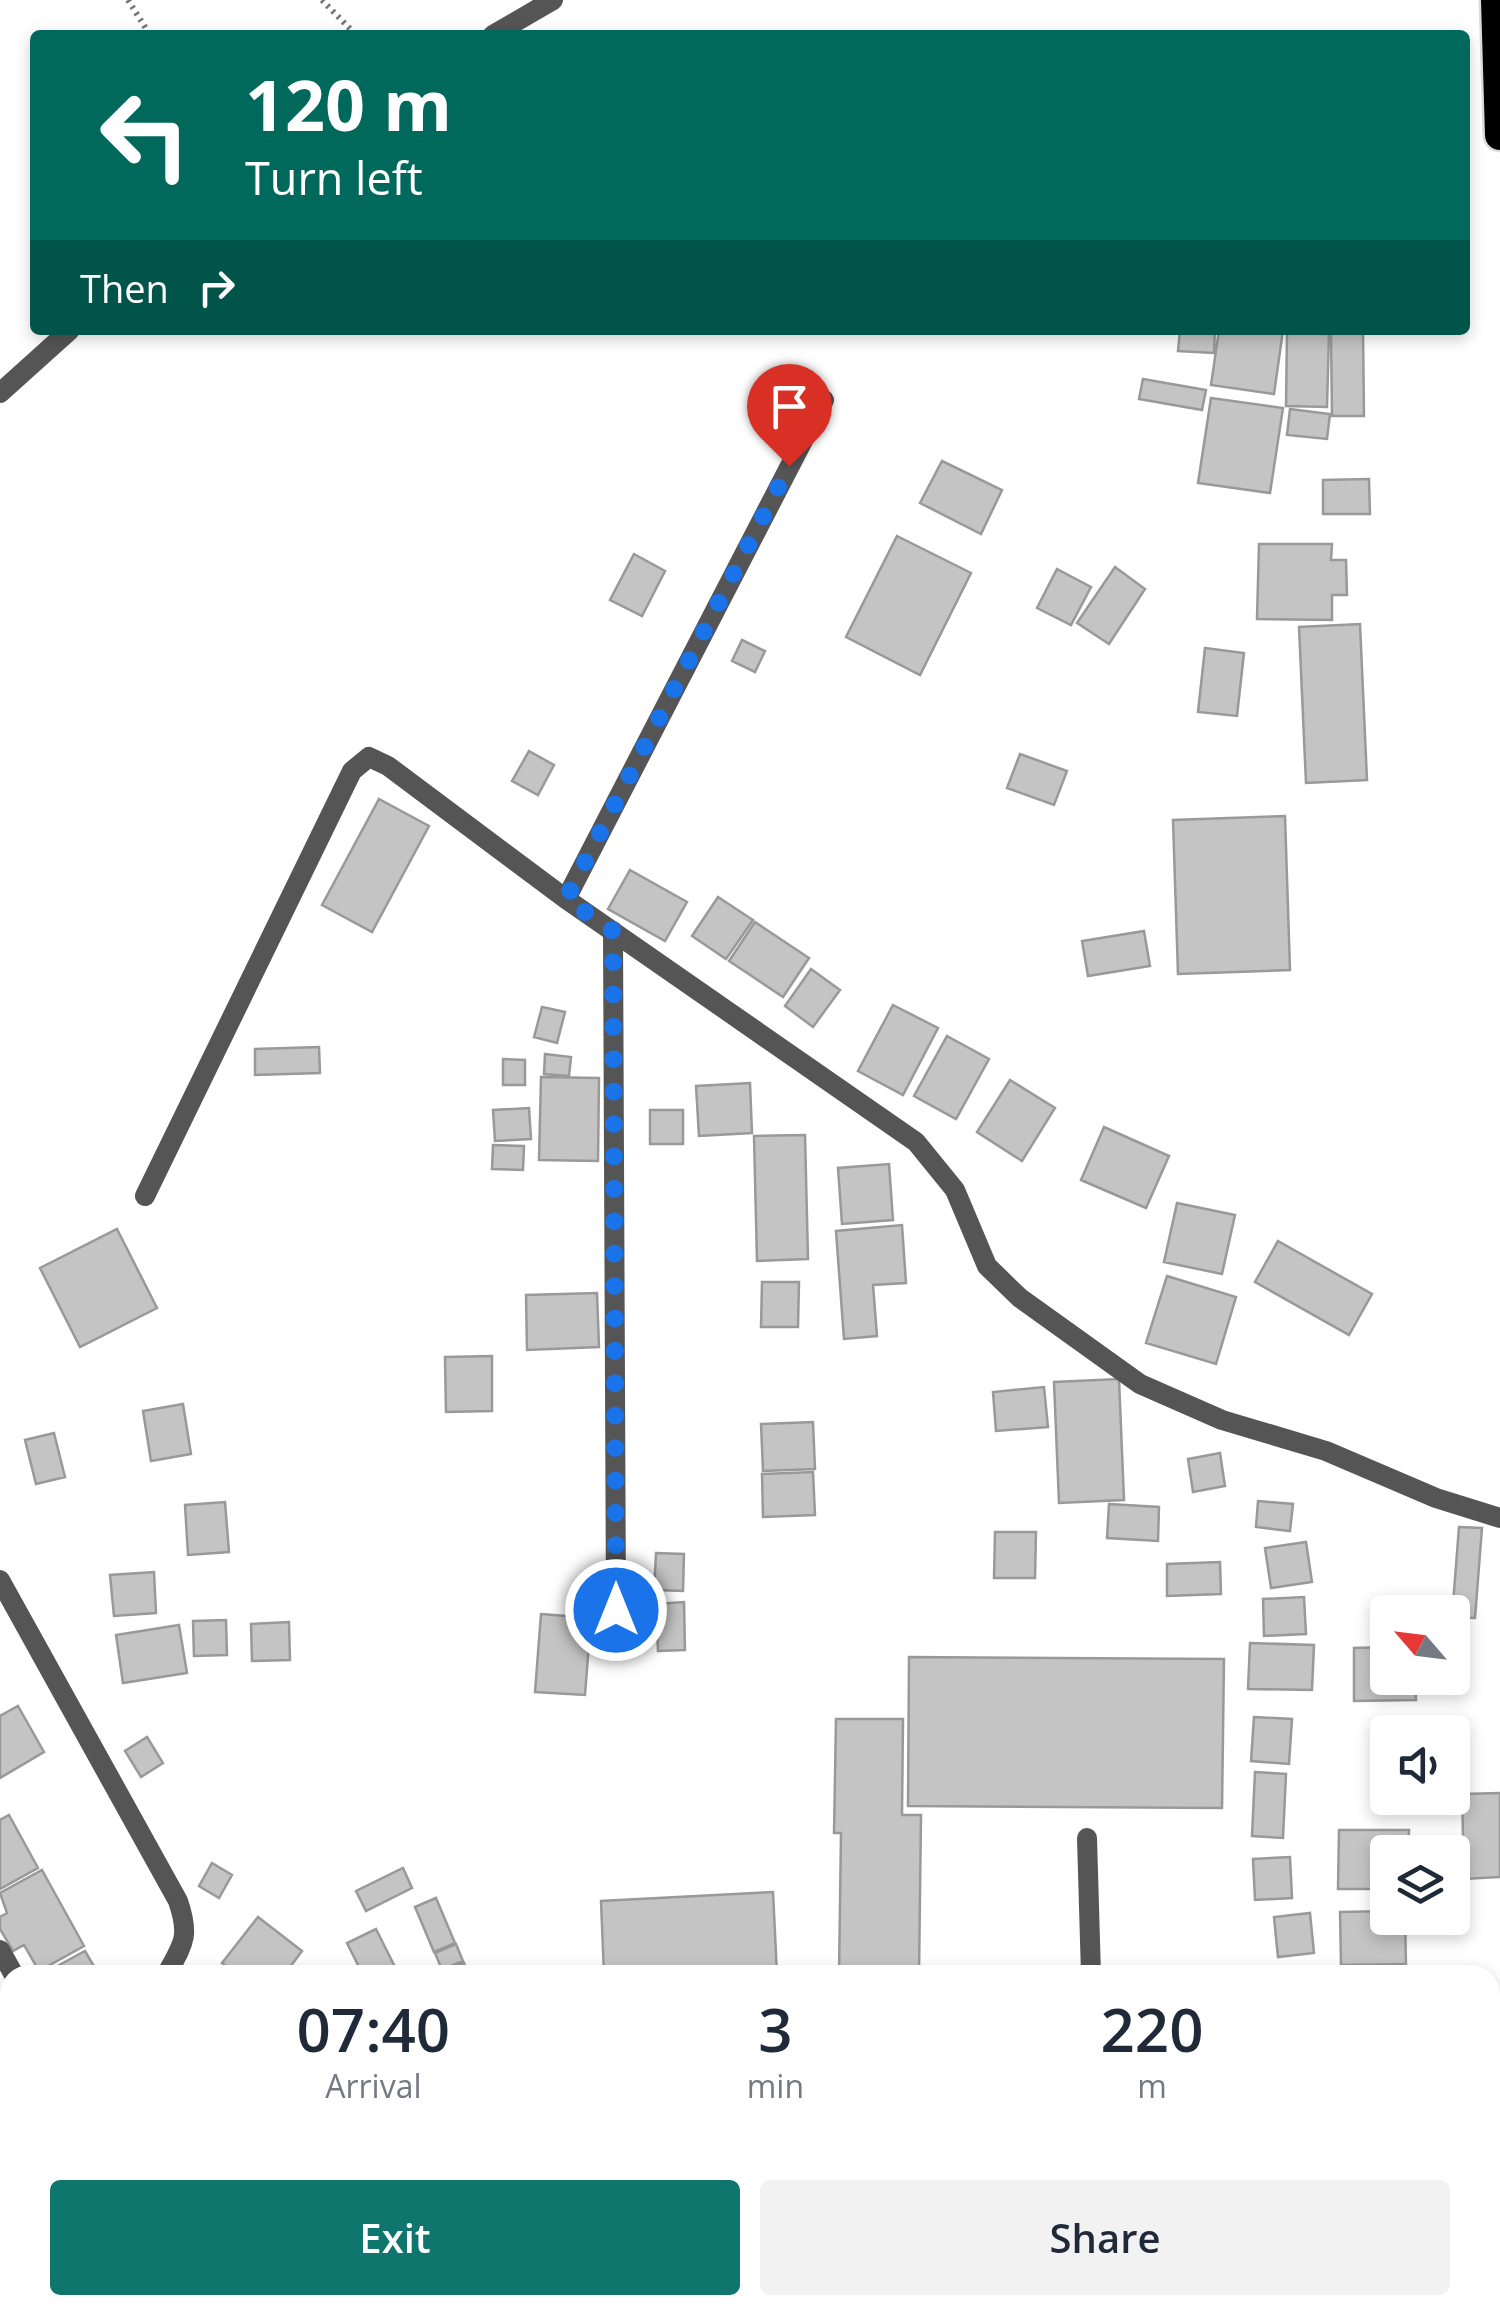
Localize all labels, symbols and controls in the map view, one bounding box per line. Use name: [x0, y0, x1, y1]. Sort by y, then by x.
text: 120 m: [245, 56, 452, 152]
icon: left: [80, 70, 210, 200]
text: Turn left: [245, 147, 423, 208]
icon: right: [189, 260, 244, 315]
text: Then: [80, 262, 169, 314]
pin: [747, 364, 832, 467]
icon: arrive: [762, 379, 817, 434]
position arrow: [564, 1558, 668, 1662]
north arrow: [1370, 1595, 1470, 1695]
map controls: [1370, 1595, 1470, 1935]
button: sound: [1370, 1715, 1470, 1815]
button: layers: [1370, 1835, 1470, 1935]
text: 07:40: [297, 1988, 450, 2070]
text: 3: [758, 1988, 793, 2070]
text: 220: [1101, 1988, 1203, 2070]
text: Arrival: [325, 2064, 422, 2107]
text: min: [747, 2064, 804, 2107]
text: m: [1137, 2064, 1167, 2107]
button: Exit: [50, 2180, 740, 2295]
button: Share: [760, 2180, 1450, 2295]

